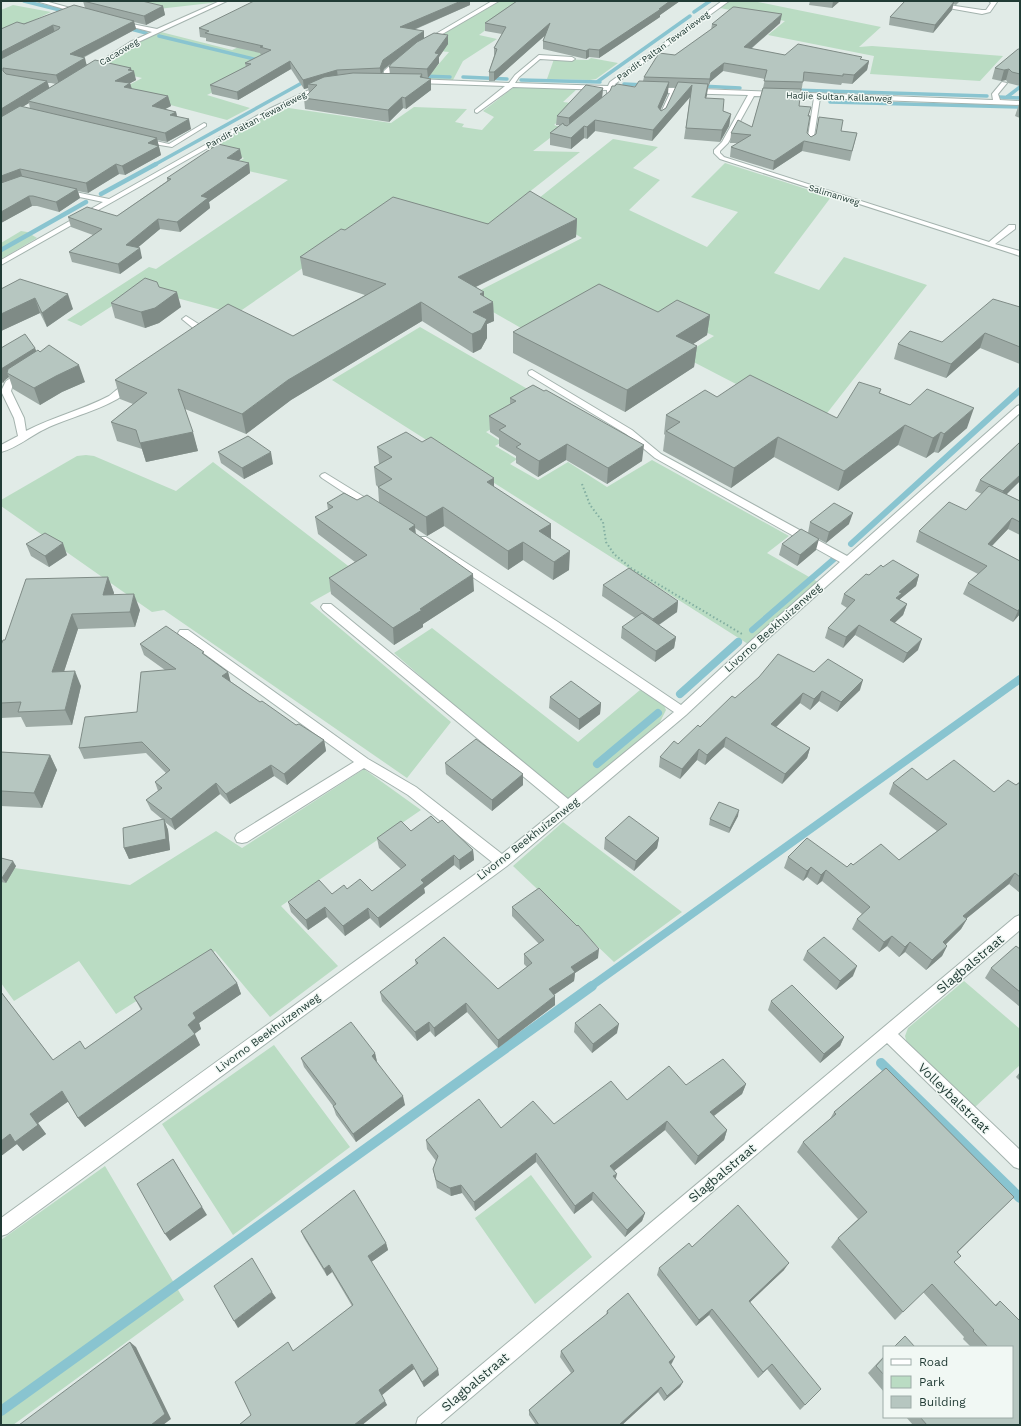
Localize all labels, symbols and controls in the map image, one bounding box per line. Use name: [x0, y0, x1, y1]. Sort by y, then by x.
street label: Pandit Paltan Tewarieweg: [615, 9, 711, 83]
street label: Cacaoweg: [98, 36, 141, 68]
street label: Pandit Paltan Tewarieweg: [204, 89, 308, 151]
street label: Hadjie Sultan Kallanweg: [786, 90, 892, 104]
street label: Salimanweg: [807, 183, 861, 208]
street label: Livorno Beekhuizenweg: [722, 581, 824, 675]
street label: Livorno Beekhuizenweg: [474, 795, 582, 883]
street label: Slagbalstraat: [933, 931, 1007, 997]
street label: Livorno Beekhuizenweg: [213, 991, 323, 1075]
street label: Volleybalstraat: [915, 1060, 994, 1137]
street label: Slagbalstraat: [685, 1140, 759, 1206]
legend: [883, 1346, 1013, 1418]
street label: Slagbalstraat: [438, 1349, 512, 1415]
text: Road: [919, 1355, 948, 1369]
text: Park: [919, 1375, 945, 1389]
text: Building: [919, 1395, 966, 1409]

